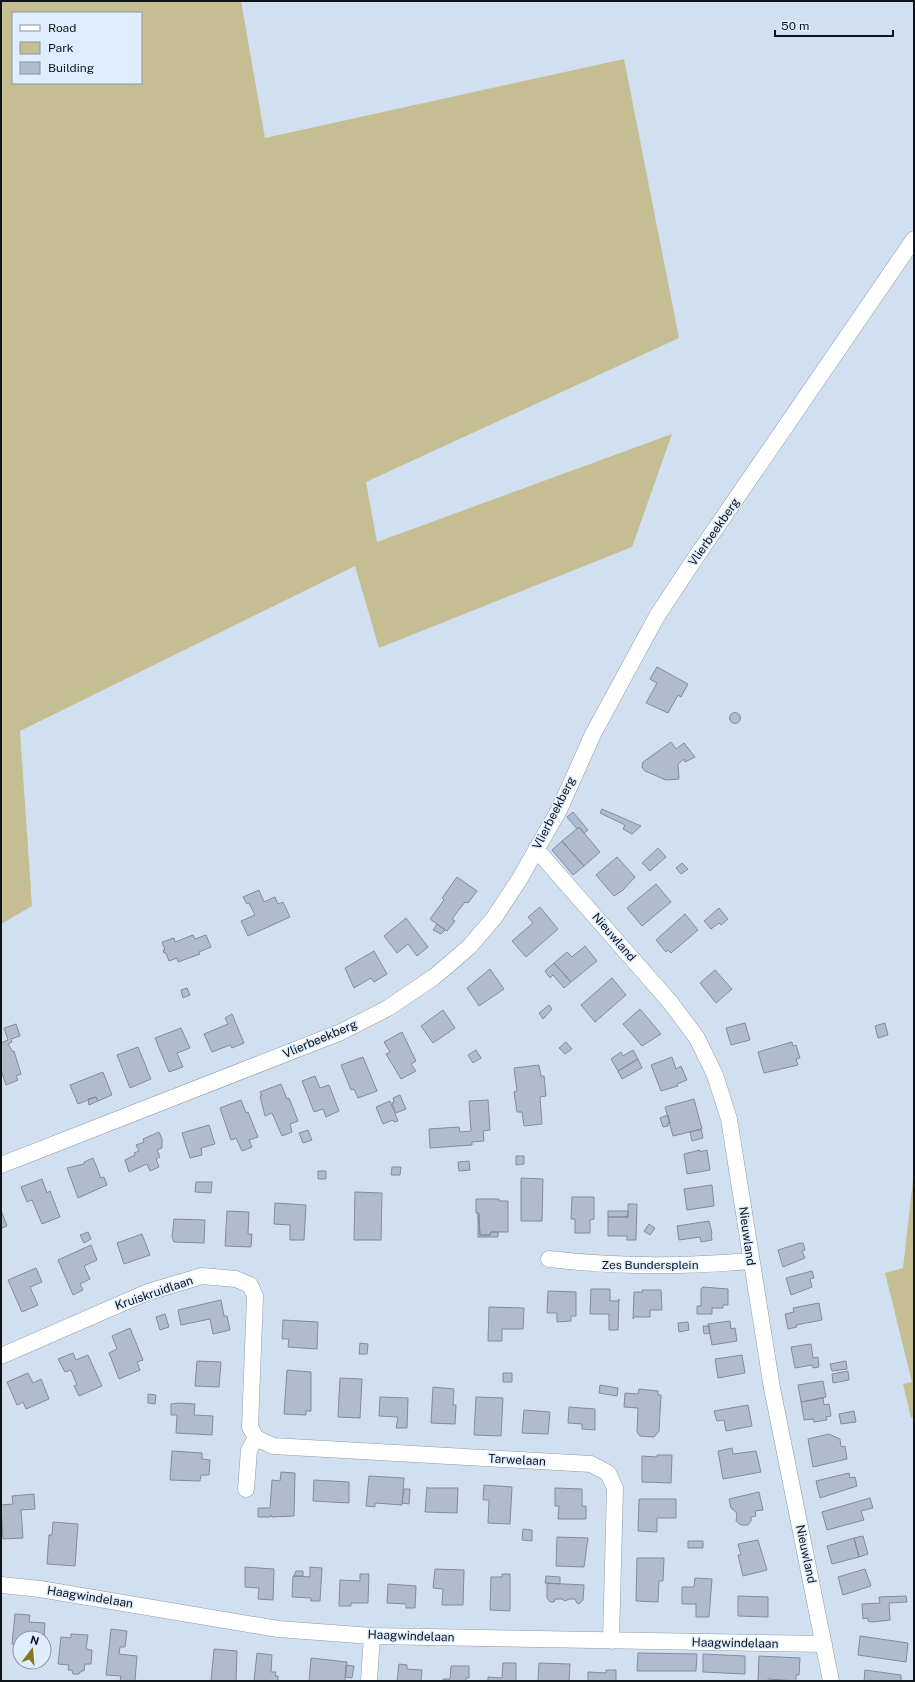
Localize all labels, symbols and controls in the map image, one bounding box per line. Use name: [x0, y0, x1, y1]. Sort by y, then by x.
legend: [12, 12, 142, 84]
scale bar: [775, 12, 893, 38]
text: 50 m: [781, 19, 809, 33]
text: Road: [48, 21, 76, 35]
text: Park: [48, 41, 74, 55]
text: Building: [48, 61, 94, 75]
street label: Vlierbeekberg: [685, 495, 743, 569]
street label: Vlierbeekberg: [530, 774, 578, 852]
street label: Nieuwland: [589, 910, 639, 964]
street label: Vlierbeekberg: [281, 1017, 359, 1061]
street label: Nieuwland: [736, 1206, 758, 1266]
street label: Zes Bundersplein: [601, 1258, 699, 1272]
street label: Kruiskruidlaan: [113, 1273, 195, 1313]
street label: Tarwelaan: [488, 1452, 546, 1469]
street label: Nieuwland: [793, 1523, 819, 1585]
street label: Haagwindelaan: [46, 1583, 134, 1611]
street label: Haagwindelaan: [367, 1627, 455, 1645]
north arrow: [12, 1630, 52, 1670]
text: N: [29, 1633, 41, 1647]
street label: Haagwindelaan: [691, 1635, 779, 1651]

